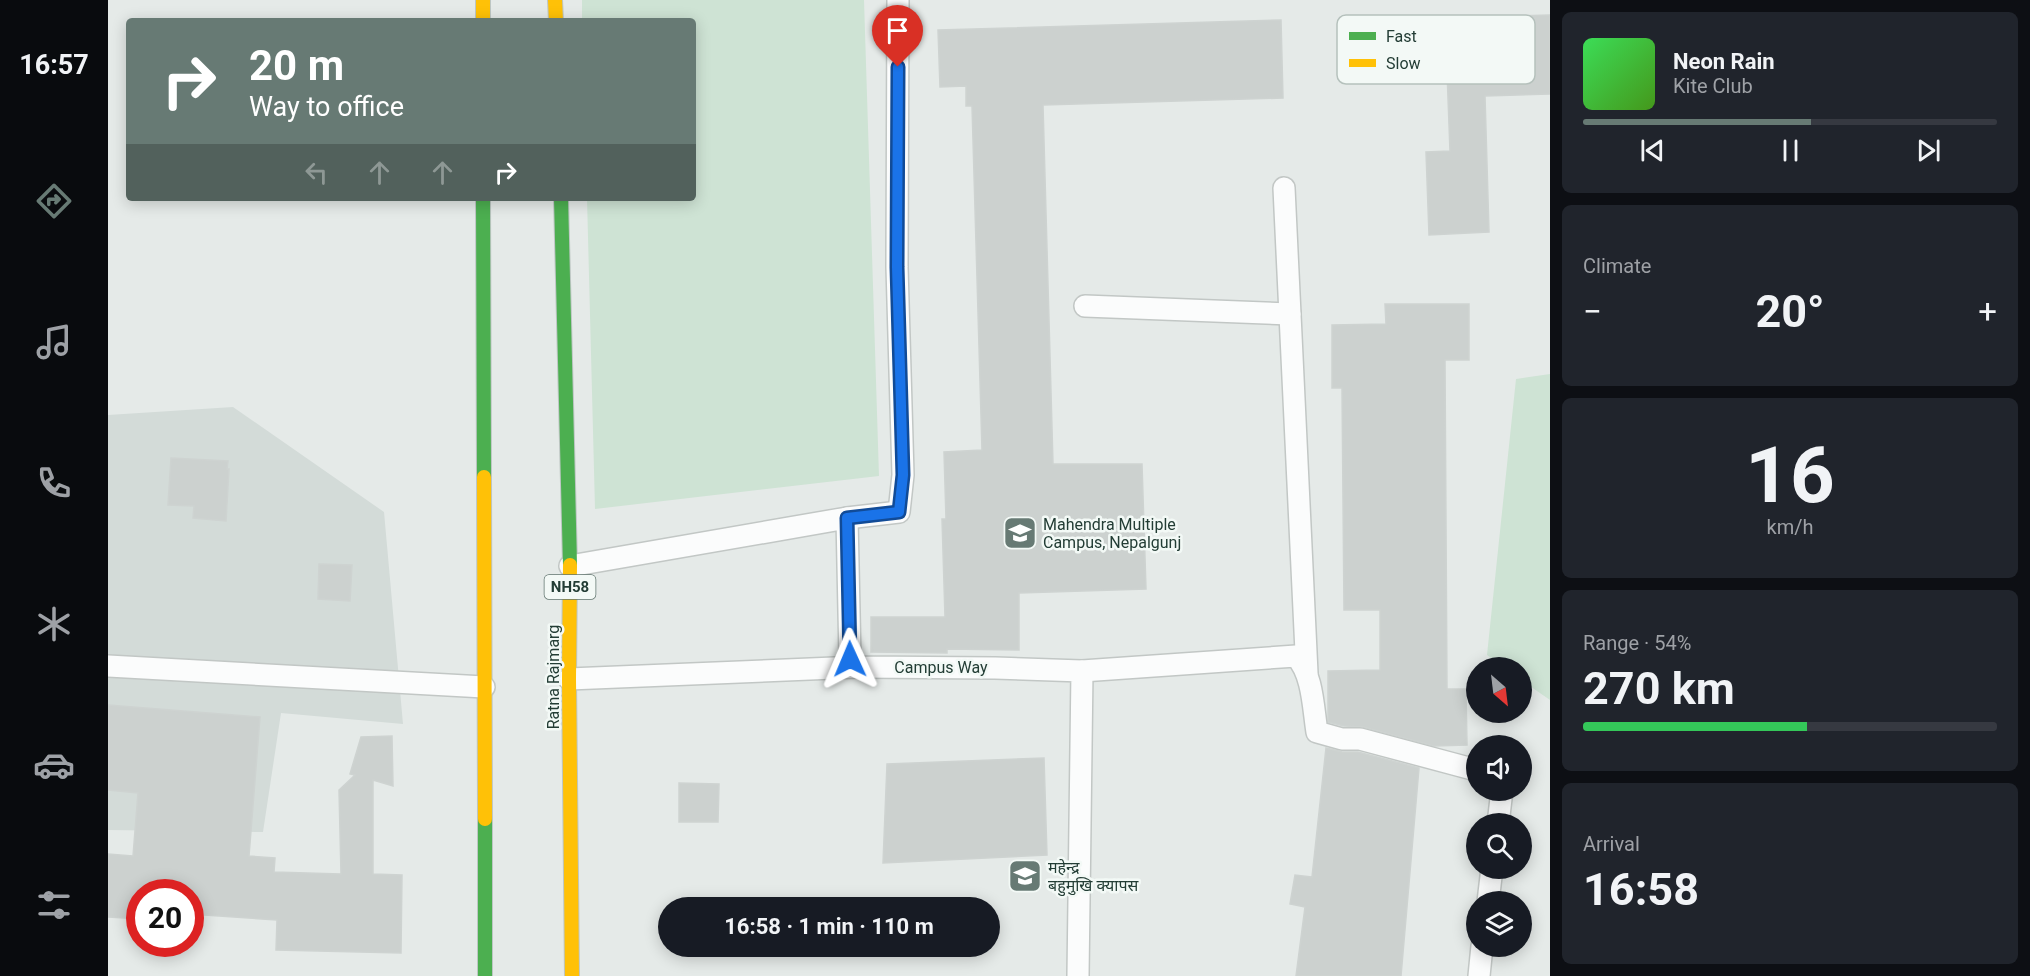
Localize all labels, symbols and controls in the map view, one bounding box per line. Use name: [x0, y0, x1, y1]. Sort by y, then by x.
pin: [872, 5, 923, 67]
icon: arrive: [881, 14, 914, 47]
legend: [1337, 15, 1535, 84]
text: Fast: [1386, 27, 1417, 46]
text: 20 m: [249, 41, 344, 90]
icon: right: [150, 42, 228, 120]
text: 16:57: [19, 49, 89, 81]
text: Neon Rain: [1673, 49, 1775, 74]
text: Slow: [1386, 54, 1421, 73]
text: Kite Club: [1673, 74, 1753, 98]
text: Way to office: [249, 91, 404, 123]
icon: previous: [1636, 134, 1669, 167]
icon: pause: [1774, 134, 1807, 167]
icon: next: [1912, 134, 1945, 167]
icon: left: [300, 156, 333, 189]
icon: ahead: [363, 156, 396, 189]
icon: ahead: [426, 156, 459, 189]
icon: right: [489, 156, 522, 189]
icon: directions: [33, 180, 75, 222]
text: Climate: [1583, 254, 1651, 278]
text: 20°: [1755, 285, 1825, 338]
text: −: [1583, 292, 1602, 331]
text: +: [1978, 292, 1997, 331]
icon: music: [33, 321, 75, 363]
text: 16: [1745, 430, 1835, 521]
icon: phone: [33, 462, 75, 504]
school or university icon: Mahendra Multiple Campus, Nepalgunj: [1002, 515, 1038, 551]
place label: Mahendra Multiple Campus, Nepalgunj: [1043, 515, 1181, 552]
text: km/h: [1767, 515, 1813, 539]
road number: NH58: [544, 575, 596, 599]
icon: climate: [33, 603, 75, 645]
street label: Ratna Rajmarg: [544, 625, 563, 729]
position arrow: [818, 627, 882, 691]
text: Range · 54%: [1583, 631, 1691, 655]
north arrow: [1466, 657, 1532, 723]
map controls: [1466, 657, 1532, 957]
street label: Campus Way: [894, 658, 988, 677]
text: 270 km: [1583, 662, 1735, 715]
button: sound: [1466, 735, 1532, 801]
icon: car: [33, 744, 75, 786]
button: search: [1466, 813, 1532, 879]
text: Arrival: [1583, 832, 1640, 856]
school or university icon: महेन्द्र बहुमुखि क्यापस: [1007, 858, 1043, 894]
place label: महेन्द्र बहुमुखि क्यापस: [1048, 858, 1139, 897]
text: 16:58: [1583, 863, 1699, 916]
speed limit sign: 20: [126, 879, 204, 957]
icon: filters: [33, 884, 75, 926]
button: layers: [1466, 891, 1532, 957]
text: 16:58 · 1 min · 110 m: [724, 914, 934, 939]

